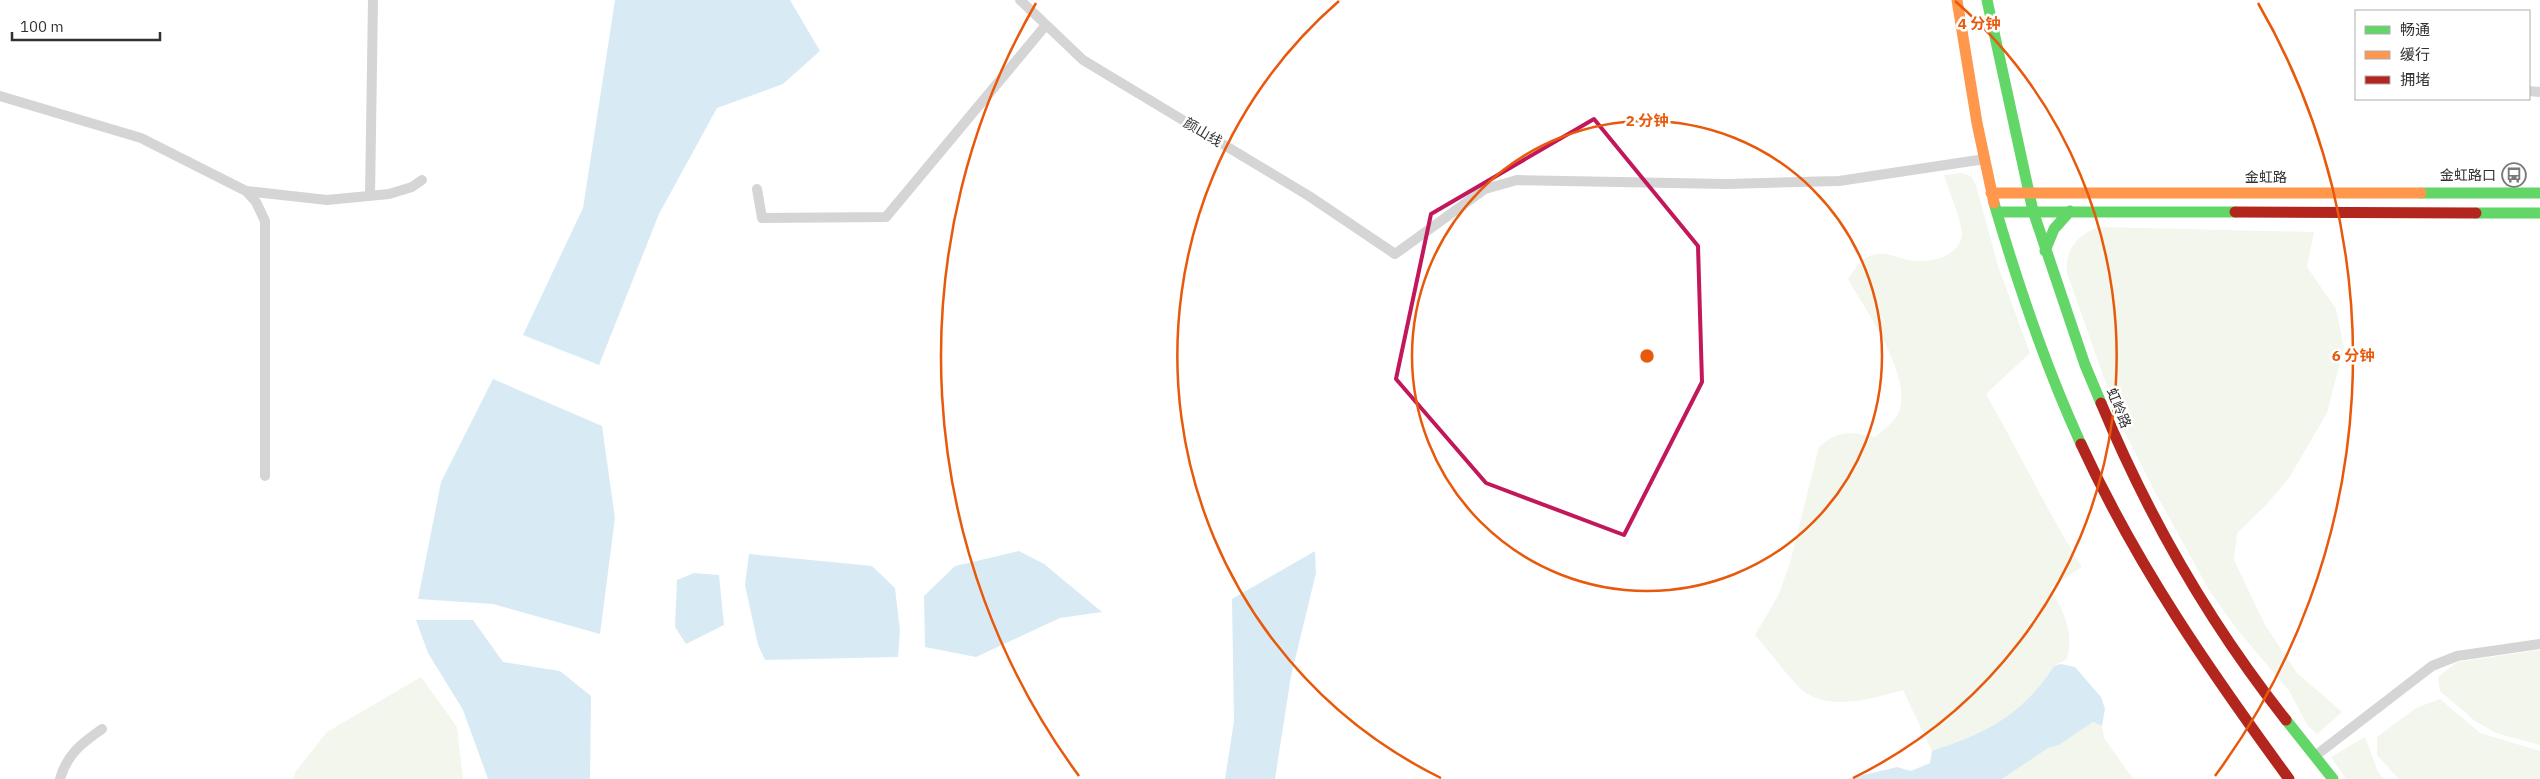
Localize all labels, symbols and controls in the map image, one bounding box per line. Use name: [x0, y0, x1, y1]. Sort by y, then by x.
scale bar: [12, 10, 160, 42]
legend: [2355, 10, 2530, 100]
text: 4 分钟: [1958, 14, 2000, 33]
text: 100 m: [20, 17, 64, 36]
text: 畅通: [2400, 20, 2430, 39]
text: 缓行: [2400, 45, 2430, 64]
text: 拥堵: [2400, 70, 2430, 89]
text: 2 分钟: [1626, 111, 1668, 130]
street label: 颜山线: [1180, 113, 1226, 151]
bus stop icon: 金虹路口: [2501, 162, 2527, 188]
place label: 金虹路口: [2440, 166, 2496, 184]
street label: 金虹路: [2245, 168, 2287, 186]
text: 6 分钟: [2332, 346, 2374, 365]
centre of rings: [1638, 347, 1656, 365]
street label: 虹岭路: [2103, 385, 2135, 431]

